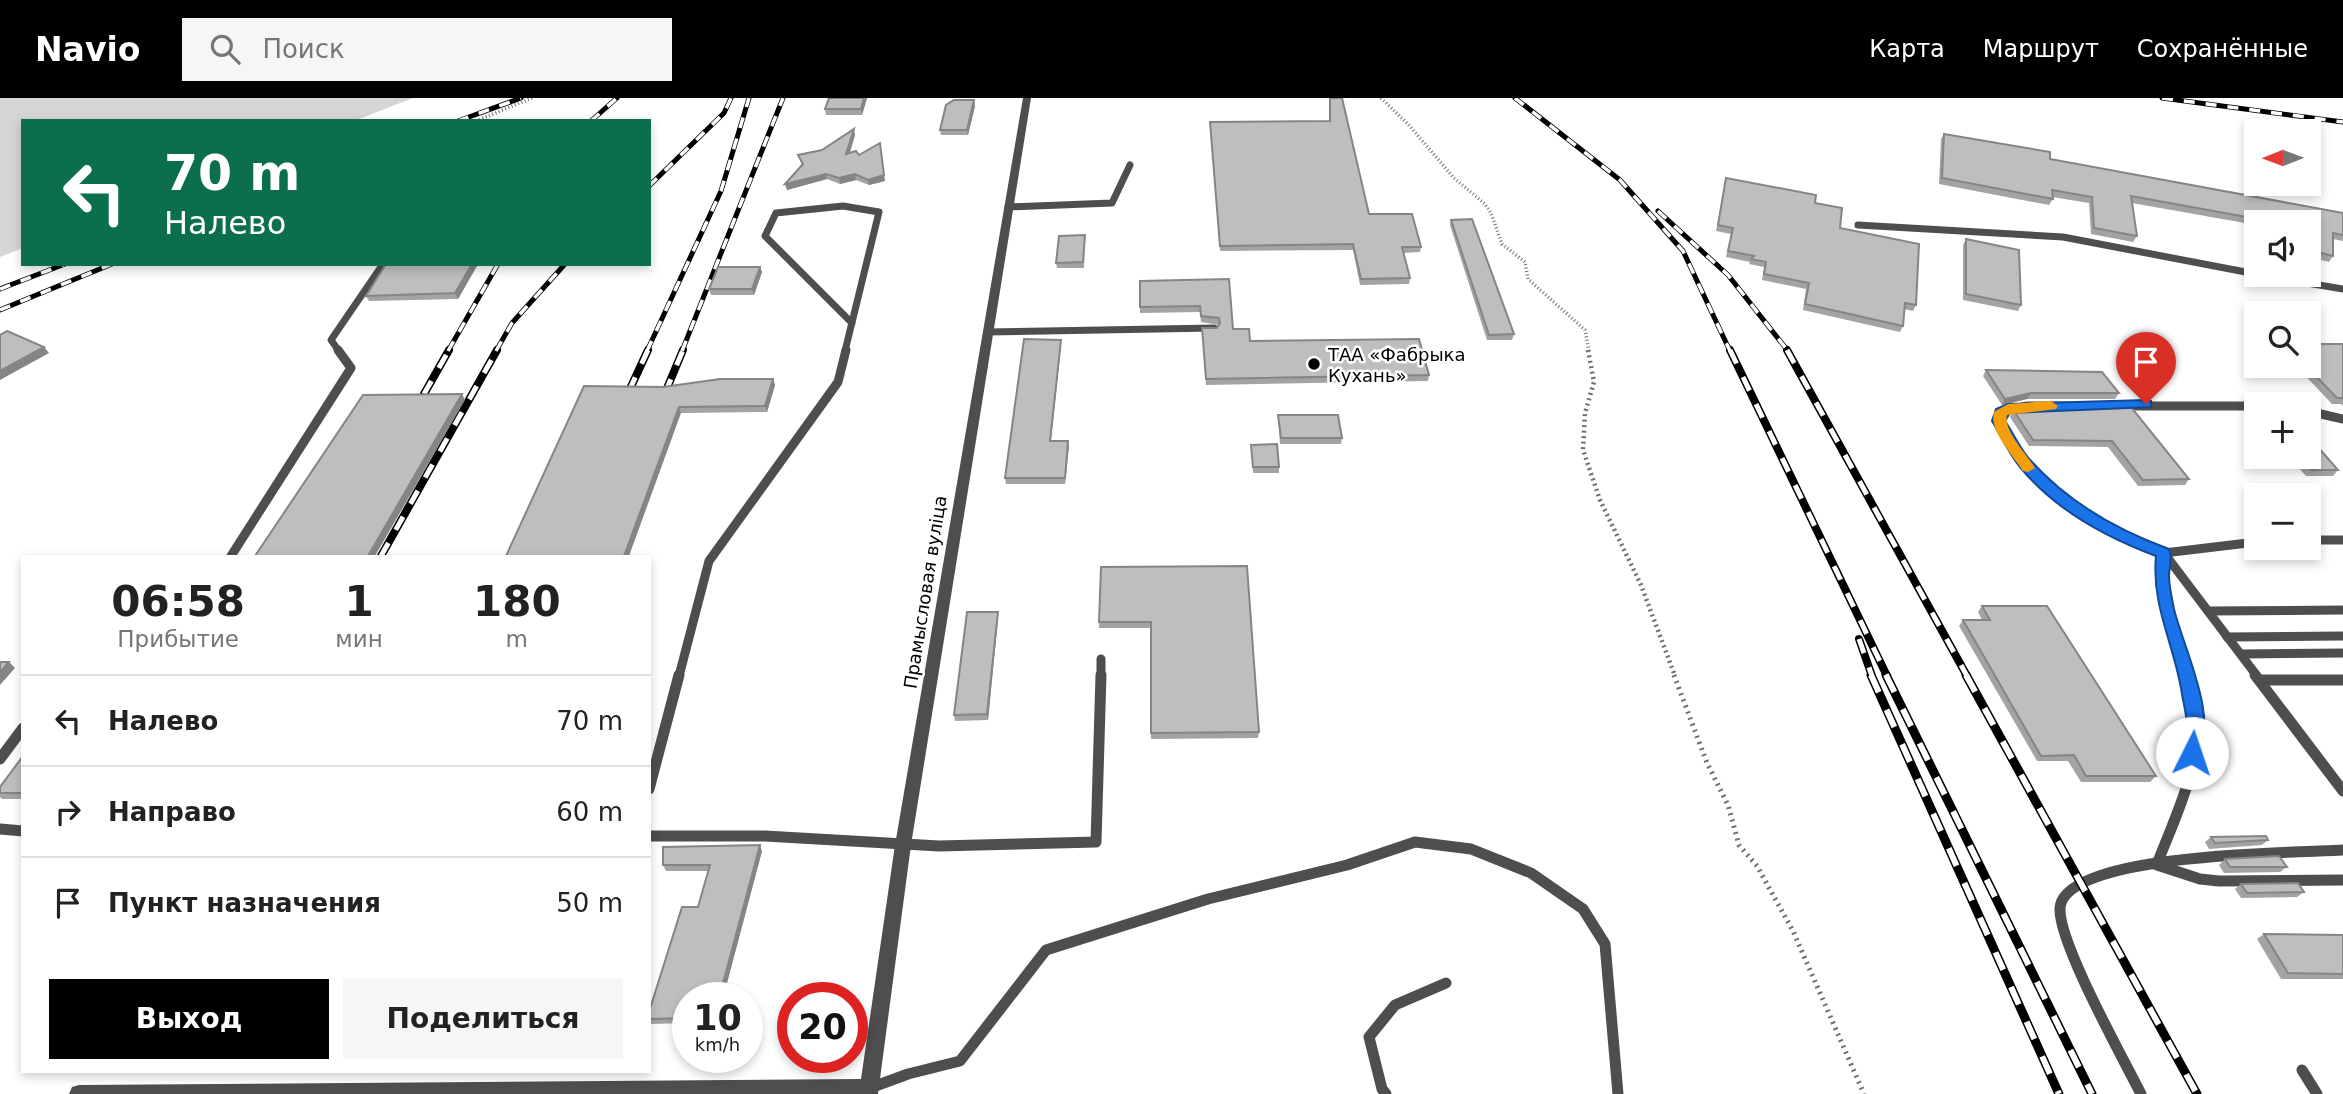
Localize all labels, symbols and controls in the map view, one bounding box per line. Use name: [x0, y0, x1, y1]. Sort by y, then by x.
search box: [182, 18, 672, 81]
text: Navio: [35, 30, 140, 69]
icon: search: [206, 30, 244, 68]
text: Поиск: [262, 34, 345, 64]
text: Карта: [1869, 35, 1945, 63]
text: Маршрут: [1983, 35, 2099, 63]
text: Сохранённые: [2137, 35, 2308, 63]
north arrow: [2244, 119, 2320, 196]
map controls: [2244, 119, 2321, 560]
text: 70 m: [164, 145, 300, 202]
icon: left: [49, 147, 140, 238]
text: Налево: [164, 204, 286, 242]
button: sound: [2244, 210, 2321, 287]
button: search: [2244, 301, 2321, 378]
pin: [2116, 332, 2176, 404]
icon: arrive: [2127, 343, 2165, 381]
place label: ТАА «Фабрыка Кухань»: [1327, 344, 1466, 386]
marker: ТАА «Фабрыка Кухань»: [1306, 356, 1322, 372]
button: +: [2244, 392, 2321, 469]
button: −: [2244, 483, 2321, 560]
street label: Прамысловая вуліца: [899, 494, 951, 690]
text: 06:58: [111, 577, 245, 626]
text: 1: [344, 577, 374, 626]
text: 180: [473, 577, 561, 626]
text: Прибытие: [117, 626, 239, 652]
text: мин: [335, 626, 383, 652]
text: m: [506, 626, 528, 652]
icon: left: [49, 702, 87, 740]
text: Налево: [108, 706, 218, 736]
text: 70 m: [556, 706, 623, 736]
position arrow: [2155, 716, 2229, 790]
icon: right: [49, 793, 87, 831]
text: Направо: [108, 797, 236, 827]
text: 60 m: [556, 797, 623, 827]
icon: arrive: [49, 884, 87, 922]
text: Пункт назначения: [108, 888, 381, 918]
text: 50 m: [556, 888, 623, 918]
button: Выход: [49, 979, 329, 1059]
button: Поделиться: [343, 979, 623, 1059]
speed limit sign: 20: [777, 982, 868, 1073]
text: 10: [693, 998, 742, 1038]
text: km/h: [695, 1034, 740, 1055]

